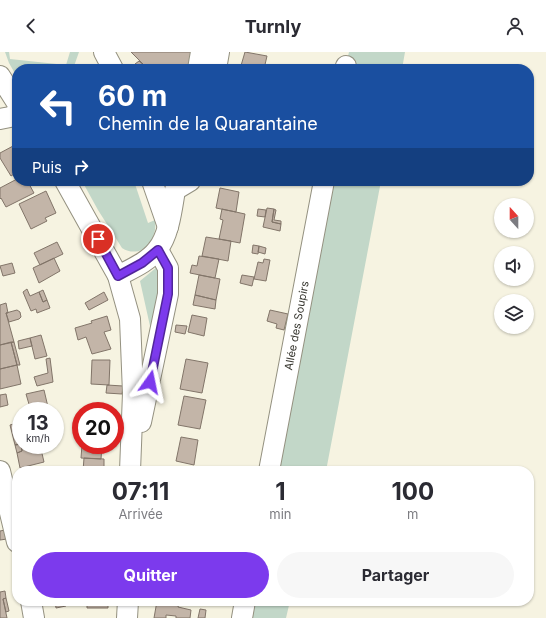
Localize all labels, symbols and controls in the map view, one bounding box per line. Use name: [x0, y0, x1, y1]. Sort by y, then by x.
icon: back: [20, 15, 42, 37]
icon: person: [504, 15, 526, 37]
text: Turnly: [245, 16, 301, 37]
text: 60 m: [98, 79, 167, 113]
icon: left: [32, 80, 84, 132]
text: Chemin de la Quarantaine: [98, 113, 318, 134]
icon: right: [70, 156, 92, 178]
text: Puis: [32, 158, 62, 177]
north arrow: [494, 198, 534, 238]
map controls: [494, 198, 534, 334]
pin: [81, 222, 115, 256]
icon: arrive: [87, 228, 109, 250]
button: sound: [494, 246, 534, 286]
street label: Allée des Soupirs: [281, 280, 312, 371]
button: layers: [494, 294, 534, 334]
position arrow: [129, 361, 171, 403]
speed limit sign: 20: [72, 402, 124, 454]
text: 13: [27, 411, 49, 435]
text: km/h: [26, 432, 50, 444]
text: 07:11: [112, 477, 169, 506]
text: 1: [275, 477, 286, 506]
text: 100: [391, 477, 434, 506]
text: Arrivée: [118, 506, 163, 522]
text: min: [269, 506, 292, 522]
text: m: [407, 506, 418, 522]
button: Quitter: [32, 552, 269, 598]
button: Partager: [277, 552, 514, 598]

